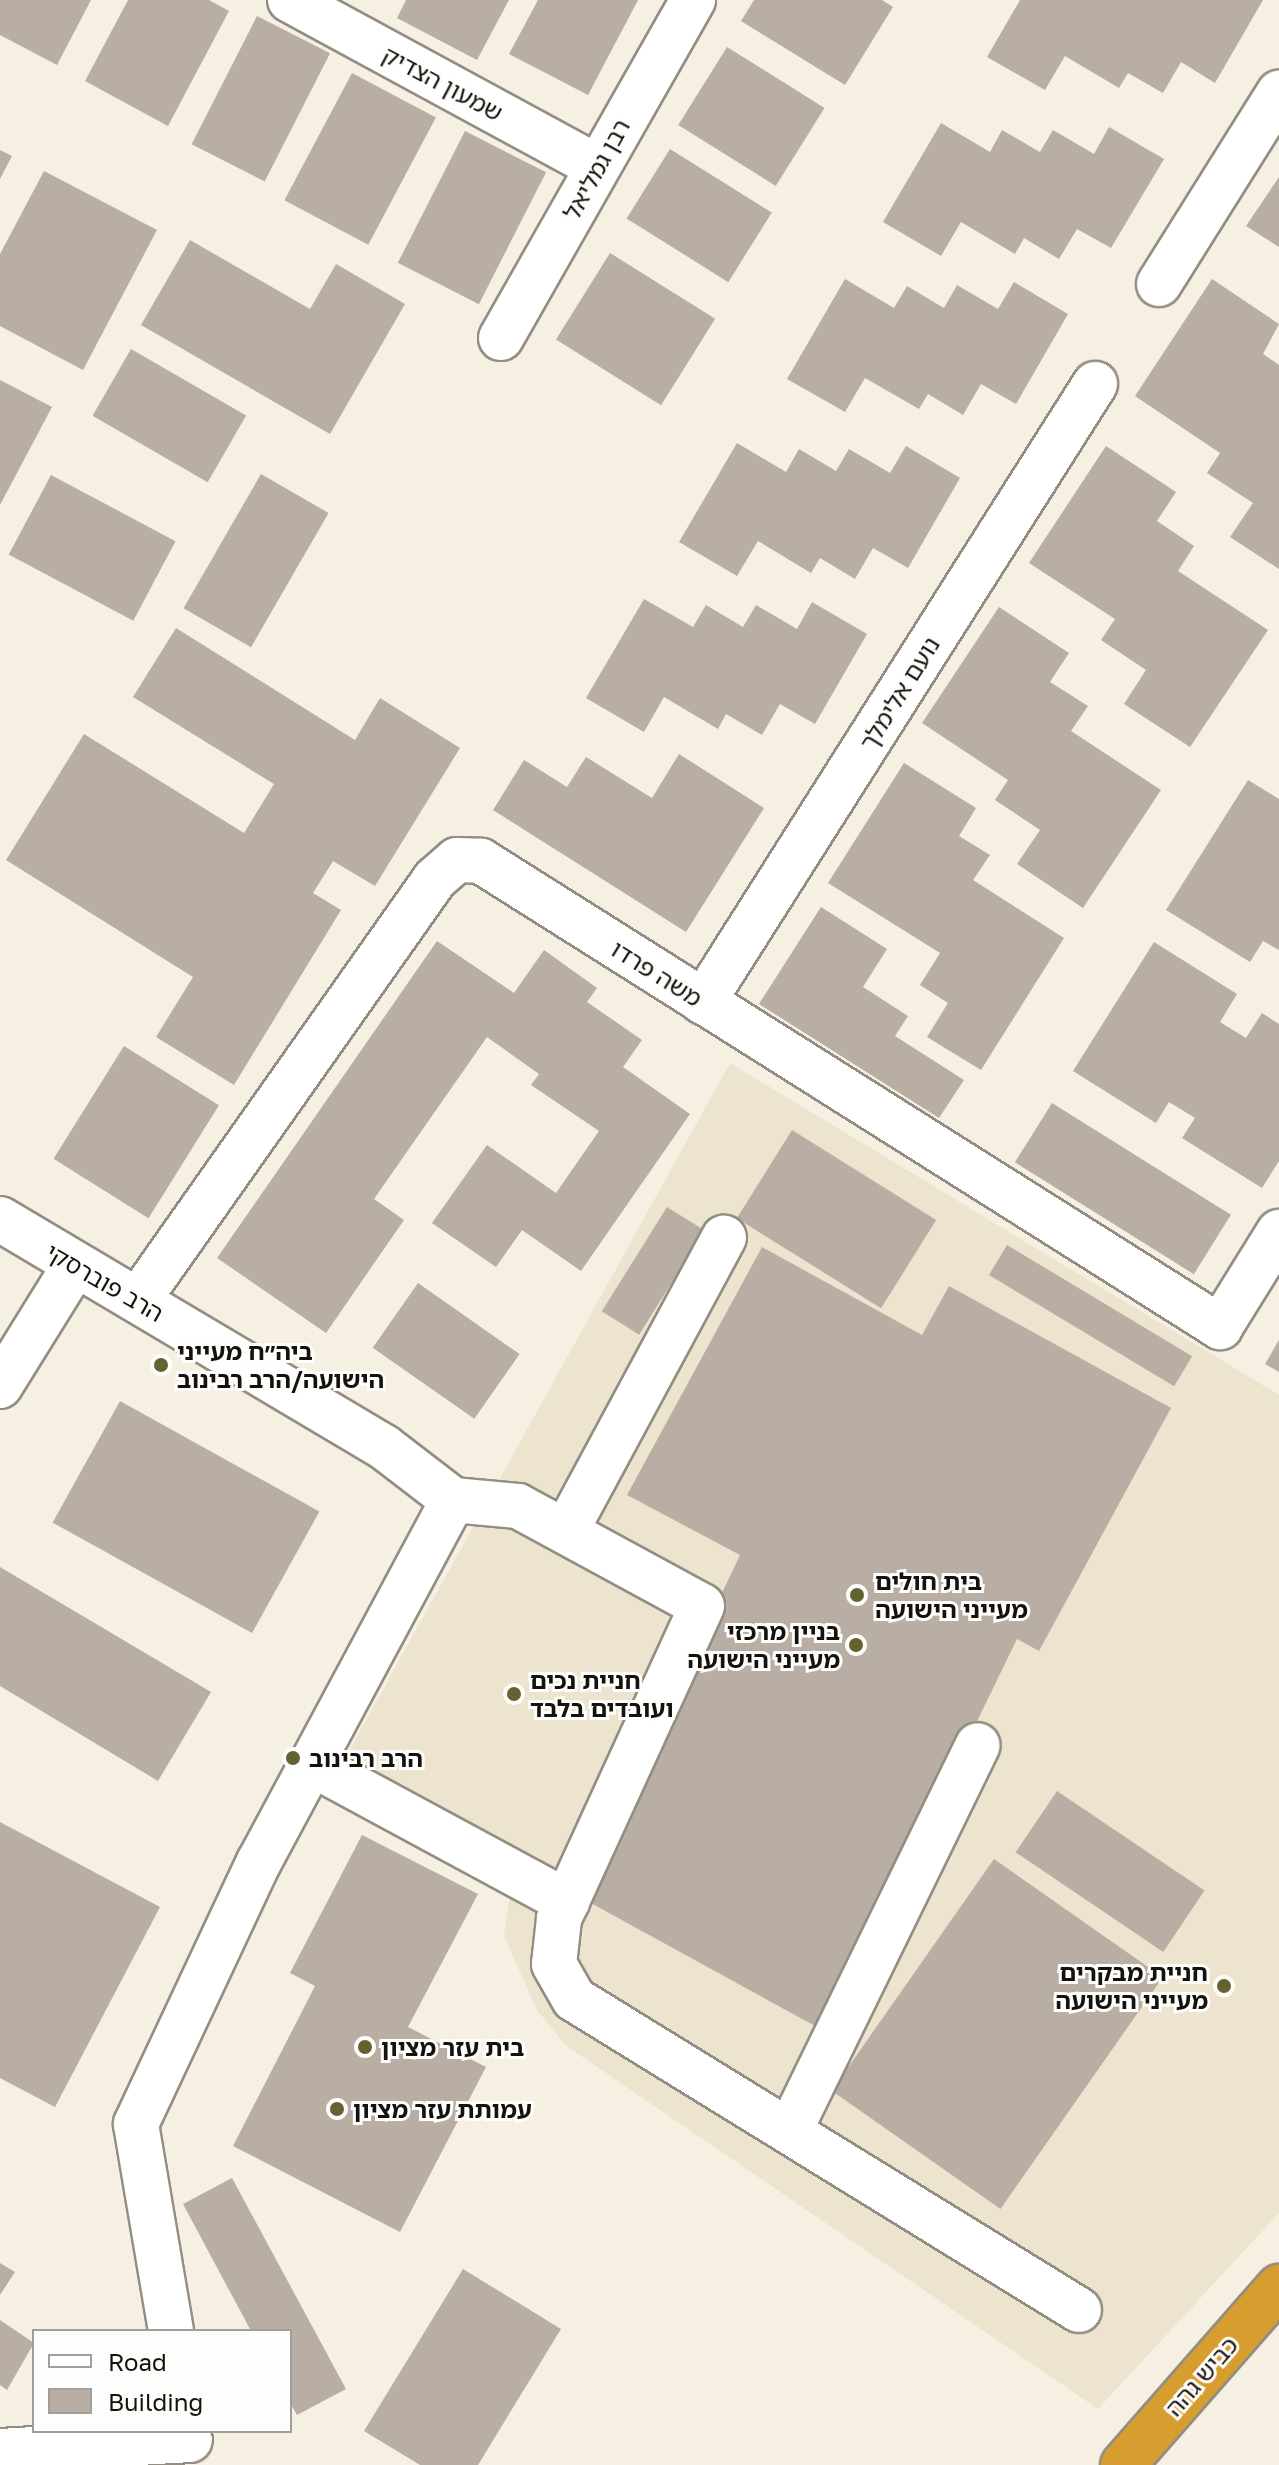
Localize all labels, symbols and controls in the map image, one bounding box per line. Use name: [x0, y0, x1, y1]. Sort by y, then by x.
street label: שמעון הצדיק: [378, 39, 508, 127]
street label: רבן גמליאל: [557, 114, 635, 224]
street label: נועם אלימלך: [853, 631, 945, 755]
street label: משה פרדו: [606, 934, 708, 1012]
street label: הרב פוברסקי: [41, 1237, 169, 1327]
place label: ביה״ח מעייני הישועה/הרב רבינוב: [177, 1337, 384, 1393]
marker: ביה״ח מעייני הישועה/הרב רבינוב: [152, 1356, 170, 1374]
place label: בית חולים מעייני הישועה: [875, 1567, 1028, 1623]
marker: בית חולים מעייני הישועה: [846, 1584, 868, 1606]
place label: בניין מרכזי מעייני הישועה: [687, 1617, 840, 1673]
marker: בניין מרכזי מעייני הישועה: [847, 1636, 865, 1654]
place label: חניית נכים ועובדים בלבד: [530, 1666, 673, 1722]
marker: חניית נכים ועובדים בלבד: [505, 1685, 523, 1703]
place label: הרב רבינוב: [309, 1744, 423, 1772]
marker: הרב רבינוב: [284, 1749, 302, 1767]
place label: חניית מבקרים מעייני הישועה: [1055, 1958, 1208, 2014]
marker: חניית מבקרים מעייני הישועה: [1215, 1977, 1233, 1995]
place label: בית עזר מציון: [381, 2033, 524, 2061]
marker: בית עזר מציון: [356, 2038, 374, 2056]
place label: עמותת עזר מציון: [353, 2095, 532, 2123]
marker: עמותת עזר מציון: [328, 2100, 346, 2118]
legend: [32, 2329, 292, 2433]
street label: כביש גהה: [1159, 2330, 1243, 2422]
text: Road: [108, 2347, 167, 2376]
text: Building: [108, 2387, 203, 2416]

